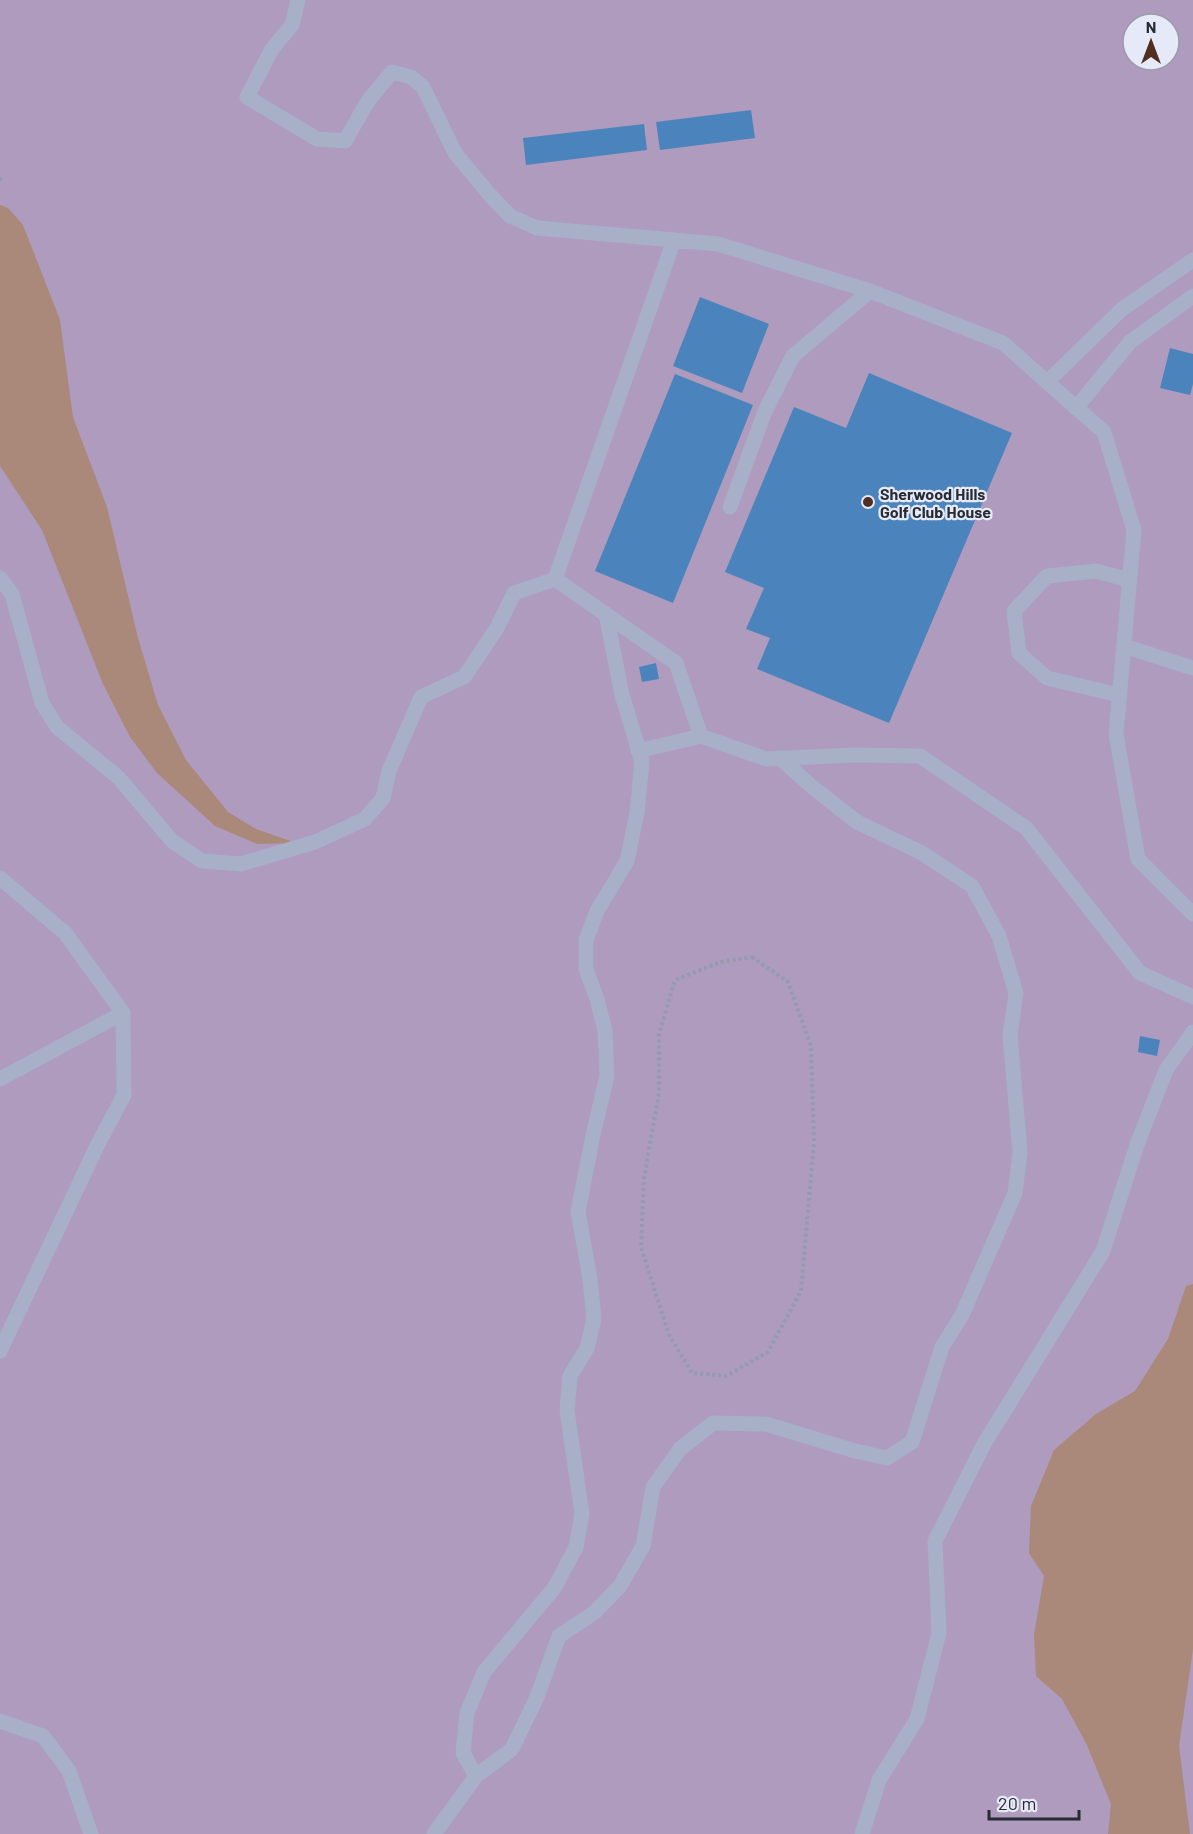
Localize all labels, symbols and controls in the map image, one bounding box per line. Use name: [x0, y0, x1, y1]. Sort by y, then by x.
north arrow: [1121, 12, 1181, 72]
text: N: [1146, 17, 1156, 36]
place label: Sherwood Hills Golf Club House: [880, 484, 991, 521]
marker: Sherwood Hills Golf Club House: [861, 495, 875, 509]
scale bar: [989, 1783, 1079, 1821]
text: 20 m: [998, 1792, 1036, 1814]

